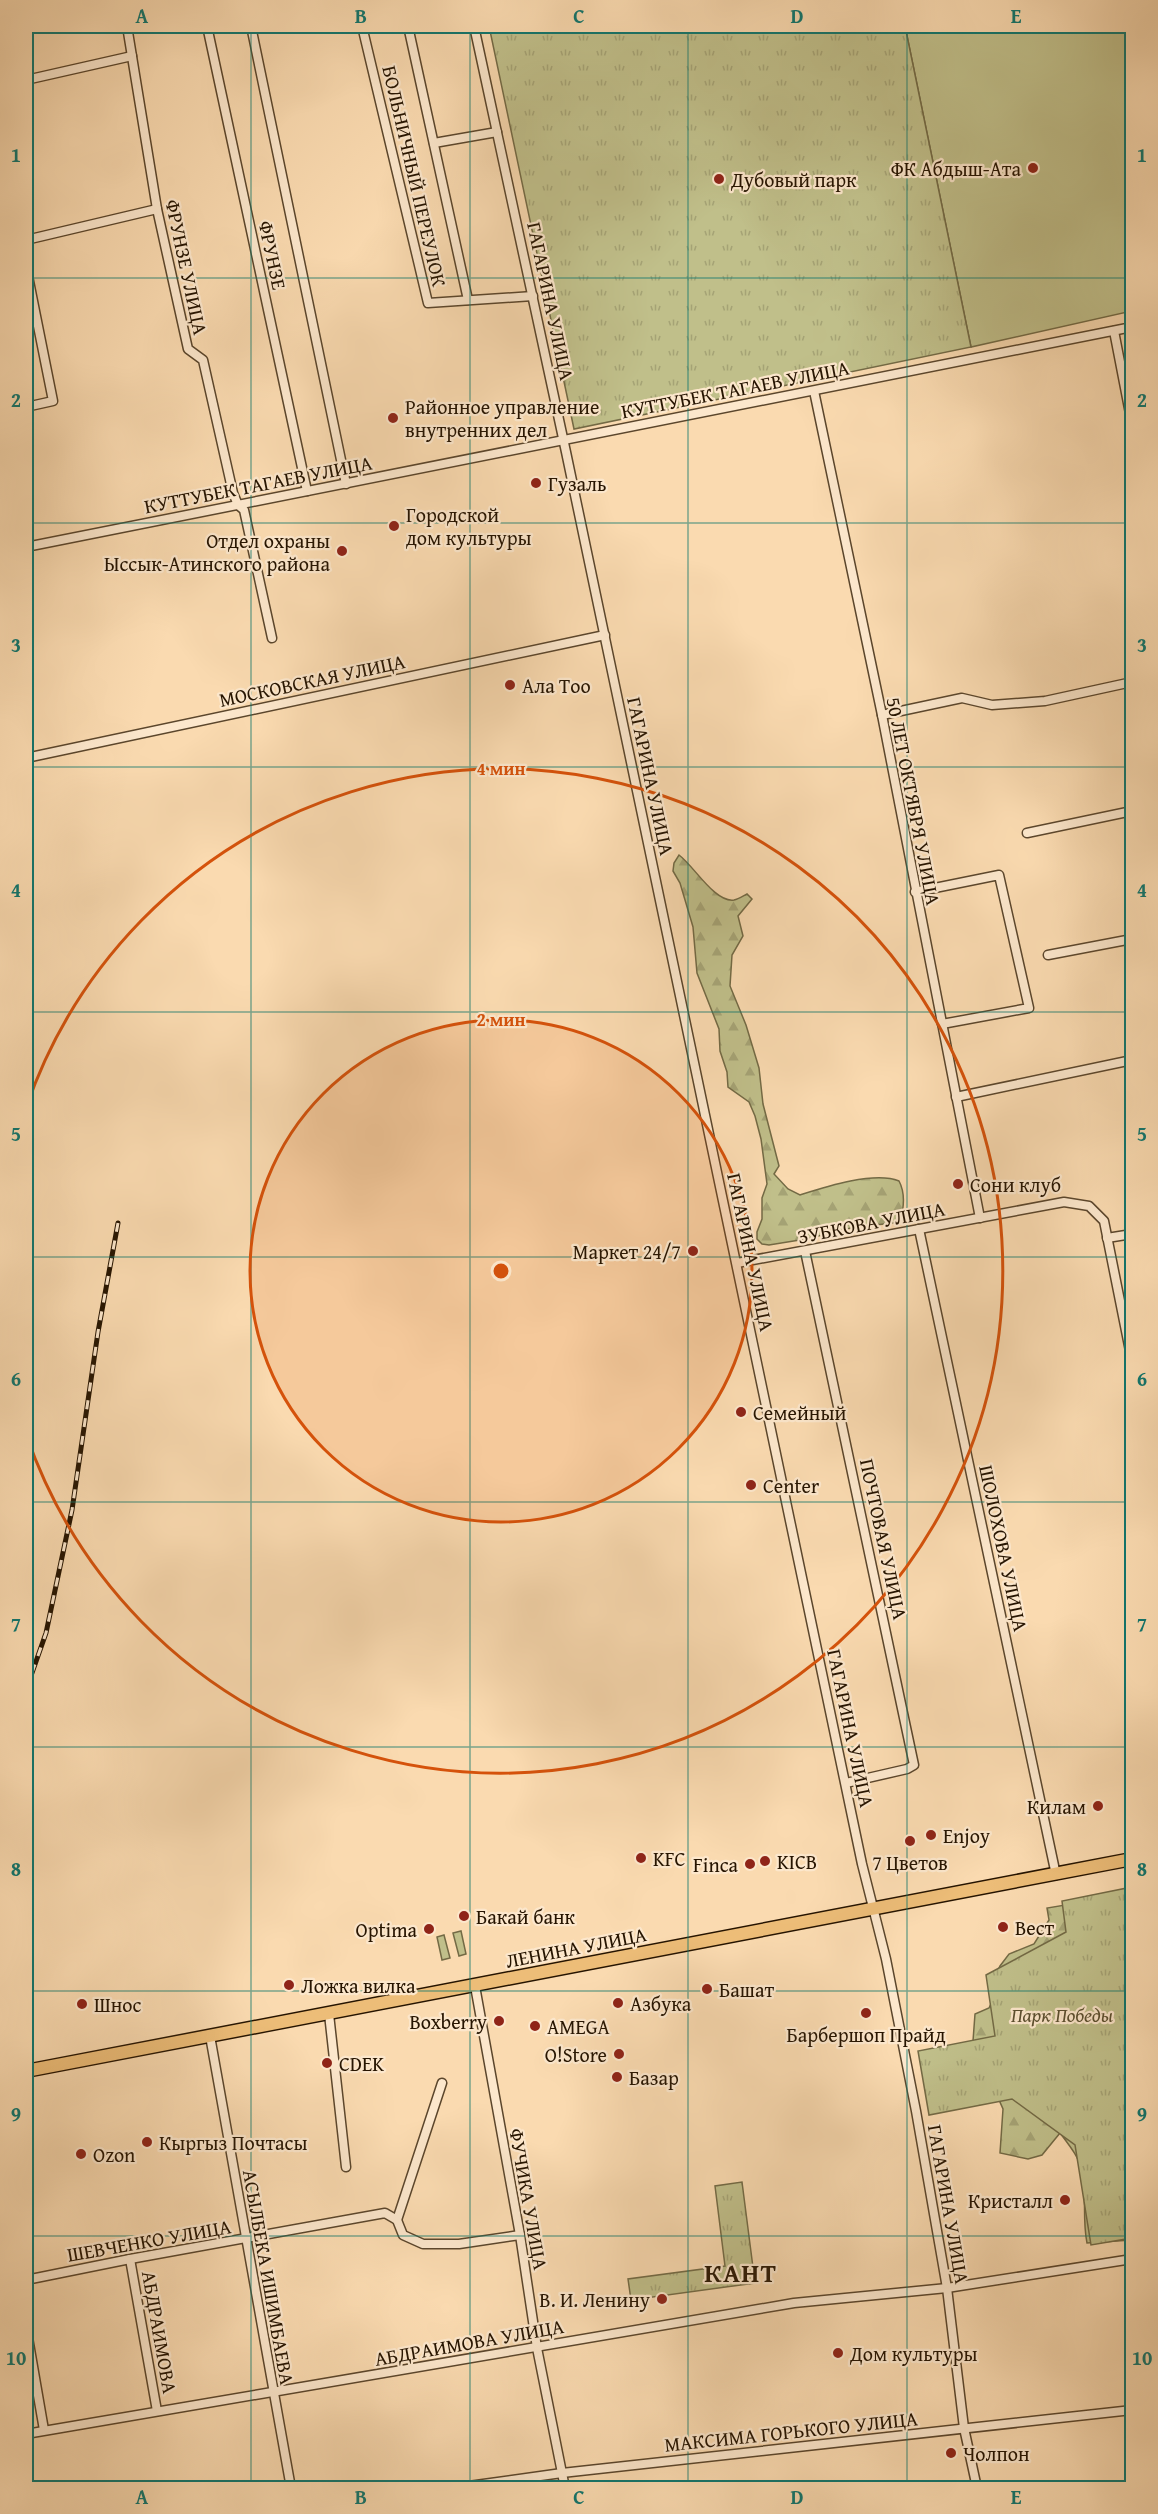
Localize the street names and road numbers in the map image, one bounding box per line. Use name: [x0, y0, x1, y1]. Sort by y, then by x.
street label: БОЛЬНИЧНЫЙ ПЕРЕУЛОК: [375, 63, 455, 290]
street label: ФРУНЗЕ УЛИЦА: [159, 197, 215, 337]
street label: ФРУНЗЕ: [252, 218, 294, 292]
street label: ГАГАРИНА УЛИЦА: [520, 219, 582, 383]
street label: КУТТУБЕК ТАГАЕВ УЛИЦА: [619, 353, 851, 425]
street label: КУТТУБЕК ТАГАЕВ УЛИЦА: [142, 448, 374, 520]
street label: МОСКОВСКАЯ УЛИЦА: [216, 646, 408, 714]
street label: ГАГАРИНА УЛИЦА: [620, 694, 682, 858]
street label: 50 ЛЕТ ОКТЯБРЯ УЛИЦА: [880, 695, 948, 907]
street label: ГАГАРИНА УЛИЦА: [720, 1170, 782, 1334]
street label: ЗУБКОВА УЛИЦА: [795, 1193, 947, 1251]
street label: ПОЧТОВАЯ УЛИЦА: [853, 1456, 915, 1622]
street label: ШОЛОХОВА УЛИЦА: [972, 1462, 1036, 1634]
street label: ГАГАРИНА УЛИЦА: [820, 1646, 882, 1810]
street label: ЛЕНИНА УЛИЦА: [503, 1919, 649, 1975]
street label: ГАГАРИНА УЛИЦА: [921, 2122, 977, 2286]
street label: ФУЧИКА УЛИЦА: [502, 2126, 556, 2272]
street label: АСЫЛБЕКА ИШИМБАЕВА: [236, 2167, 302, 2387]
street label: ШЕВЧЕНКО УЛИЦА: [65, 2211, 233, 2269]
street label: АБДРАИМОВА: [135, 2268, 185, 2396]
street label: АБДРАИМОВА УЛИЦА: [372, 2311, 566, 2373]
street label: МАКСИМА ГОРЬКОГО УЛИЦА: [663, 2403, 919, 2459]

